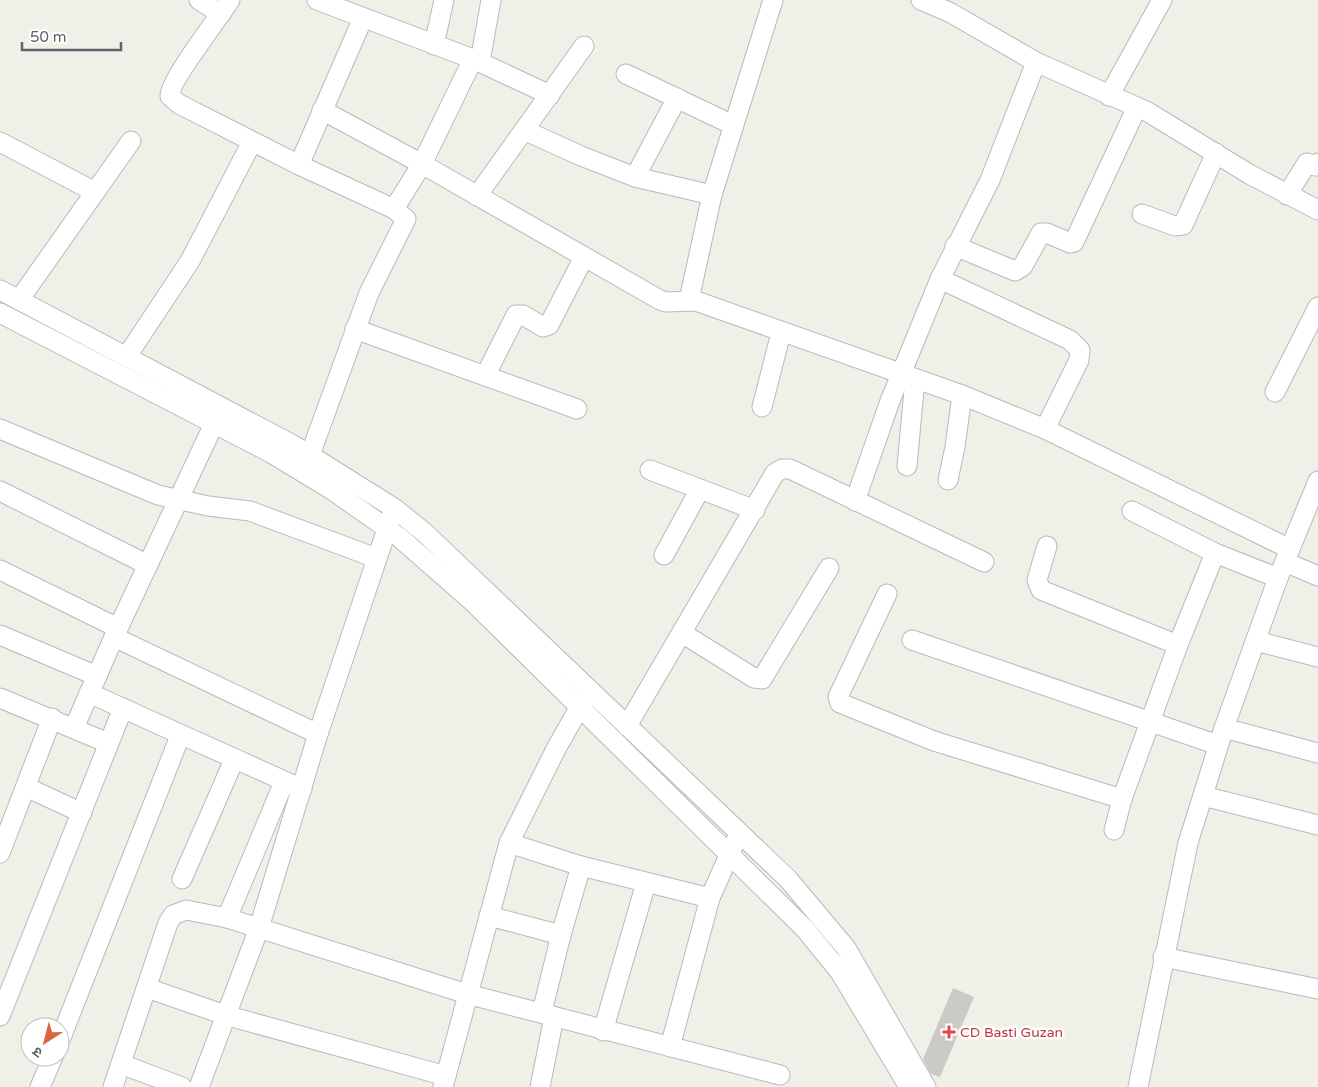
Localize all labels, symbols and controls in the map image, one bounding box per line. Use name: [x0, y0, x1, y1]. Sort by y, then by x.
scale bar: [22, 20, 121, 52]
text: 50 m: [30, 28, 67, 46]
north arrow: [20, 1017, 70, 1067]
place label: CD Basti Guzan: [960, 1024, 1063, 1041]
marker: CD Basti Guzan: [942, 1025, 956, 1039]
text: उ: [29, 1042, 46, 1061]

